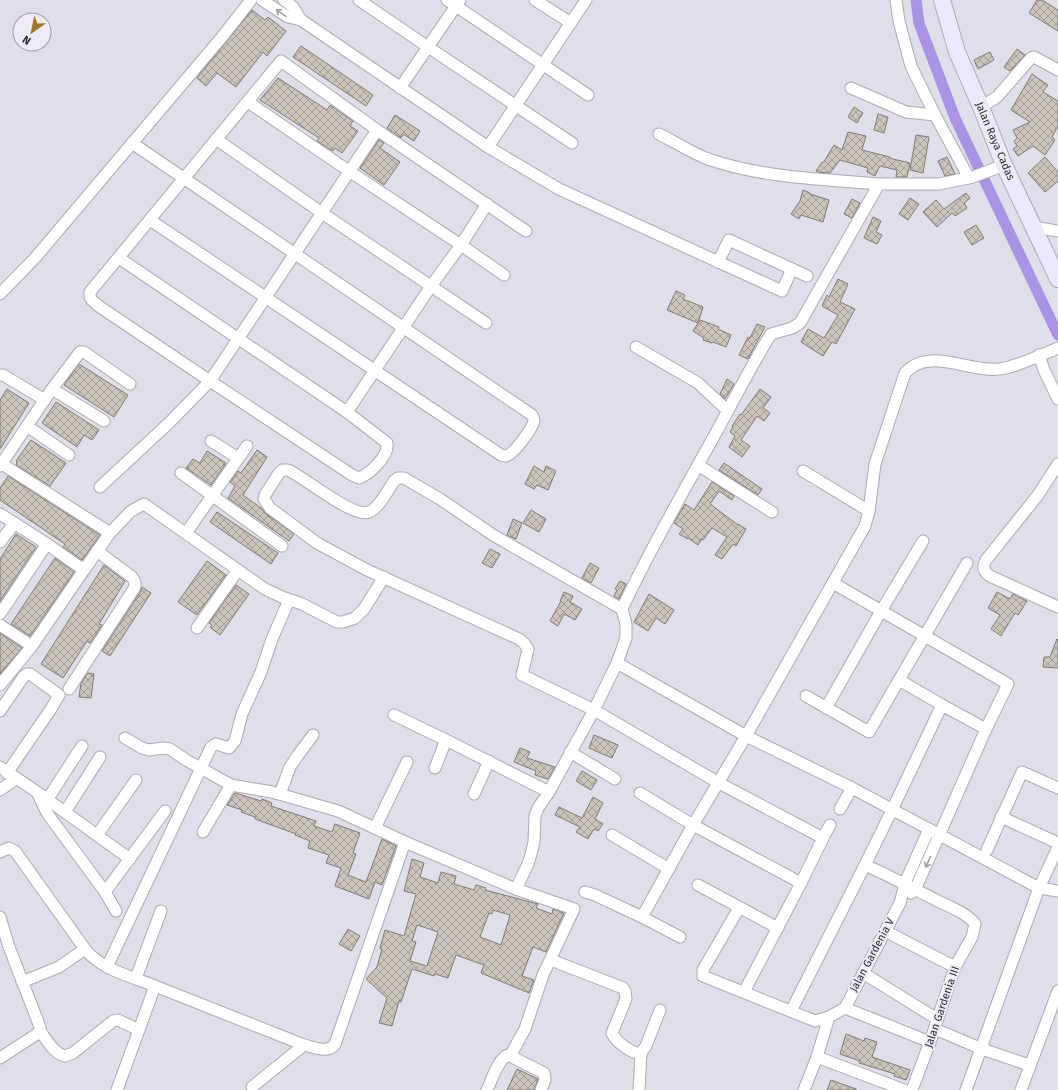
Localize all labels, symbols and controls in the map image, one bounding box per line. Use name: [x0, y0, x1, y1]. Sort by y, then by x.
one-way arrow: [275, 9, 286, 17]
north arrow: [12, 12, 52, 52]
text: N: [20, 33, 33, 47]
street label: Jalan Raya Cadas: [973, 100, 1017, 182]
one-way arrow: [924, 856, 931, 868]
street label: Jalan Gardenia V: [847, 915, 897, 994]
street label: Jalan Gardenia III: [922, 965, 962, 1049]

